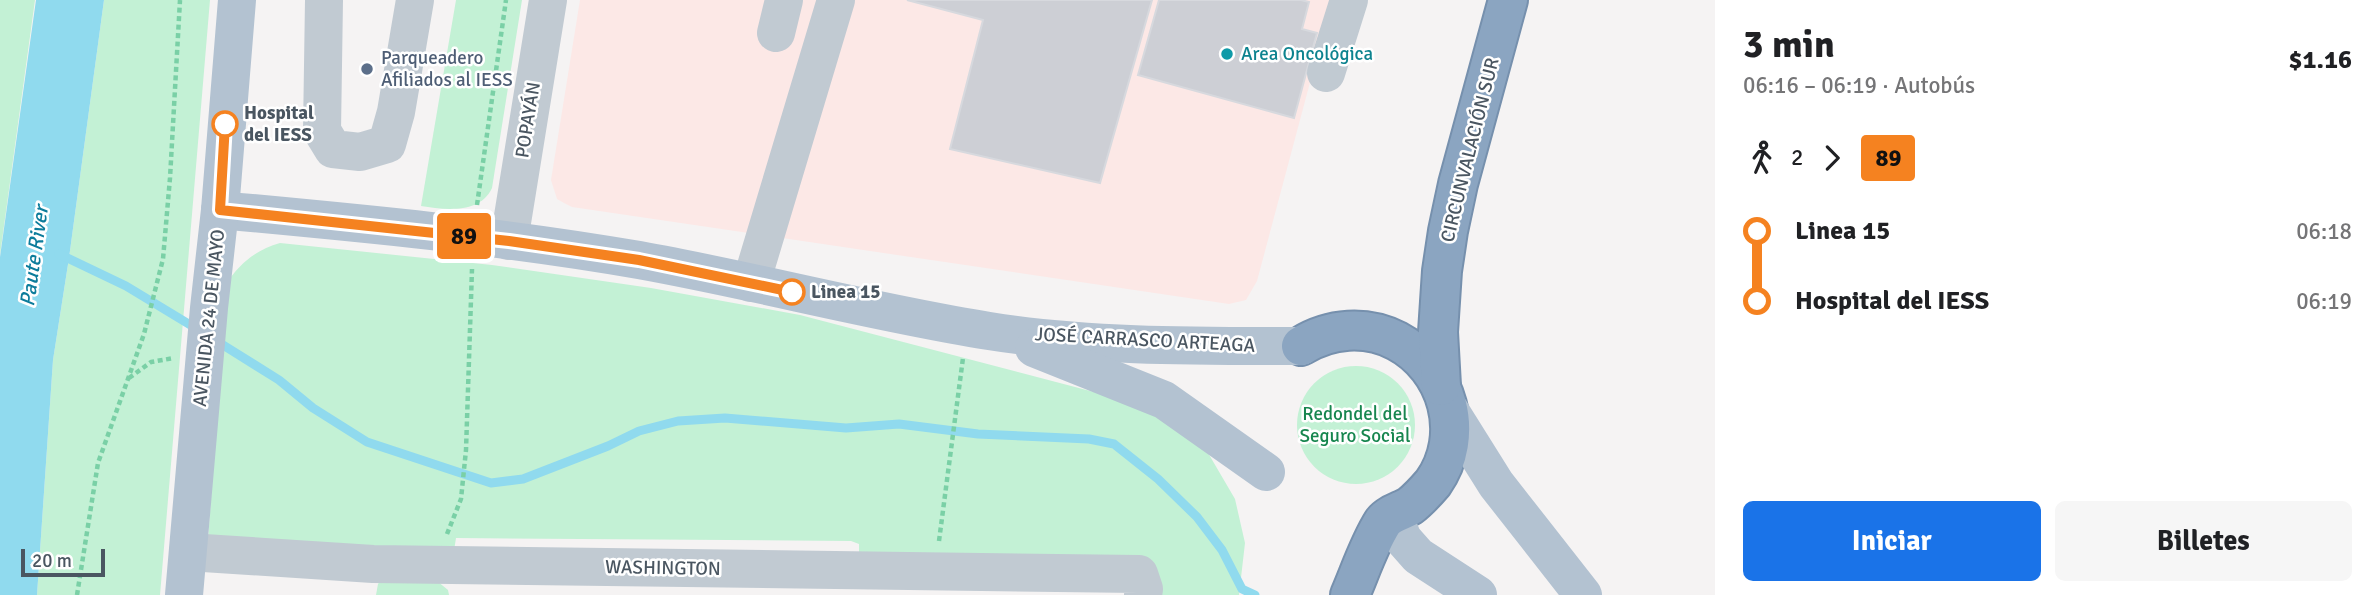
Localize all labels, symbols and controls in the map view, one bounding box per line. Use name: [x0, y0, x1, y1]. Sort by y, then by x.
text: 3 min: [1743, 21, 1835, 68]
place label: Area Oncológica: [1241, 42, 1373, 66]
text: $1.16: [2288, 44, 2352, 76]
place label: Parqueadero Afiliados al IESS: [381, 46, 513, 92]
marker: Area Oncológica: [1219, 46, 1235, 62]
street label: CIRCUNVALACIÓN SUR: [1435, 55, 1505, 245]
marker: Parqueadero Afiliados al IESS: [359, 61, 375, 77]
text: 06:16 – 06:19 · Autobús: [1743, 71, 1975, 100]
street label: POPAYÁN: [510, 80, 546, 160]
place label: Hospital del IESS: [244, 101, 314, 147]
marker: Hospital del IESS: [212, 111, 238, 137]
icon: walk: [1743, 139, 1781, 177]
icon: forward: [1813, 139, 1851, 177]
text: 2: [1791, 143, 1803, 172]
text: 89: [1875, 143, 1901, 173]
water label: Paute River: [14, 201, 54, 308]
line badge: 89: [433, 213, 496, 259]
text: Linea 15: [1795, 215, 1890, 247]
text: 06:18: [2296, 217, 2352, 246]
text: 89: [451, 221, 477, 251]
street label: AVENIDA 24 DE MAYO: [188, 228, 230, 408]
marker: Linea 15: [779, 279, 805, 305]
place label: Linea 15: [811, 280, 881, 304]
text: Hospital del IESS: [1795, 285, 1989, 317]
text: 06:19: [2296, 287, 2352, 316]
street label: JOSÉ CARRASCO ARTEAGA: [1034, 322, 1256, 358]
park label: Redondel del Seguro Social: [1299, 402, 1411, 448]
button: Iniciar: [1743, 501, 2041, 581]
button: Billetes: [2055, 501, 2352, 581]
scale bar: [21, 546, 105, 578]
text: 20 m: [32, 549, 72, 573]
street label: WASHINGTON: [605, 555, 721, 581]

